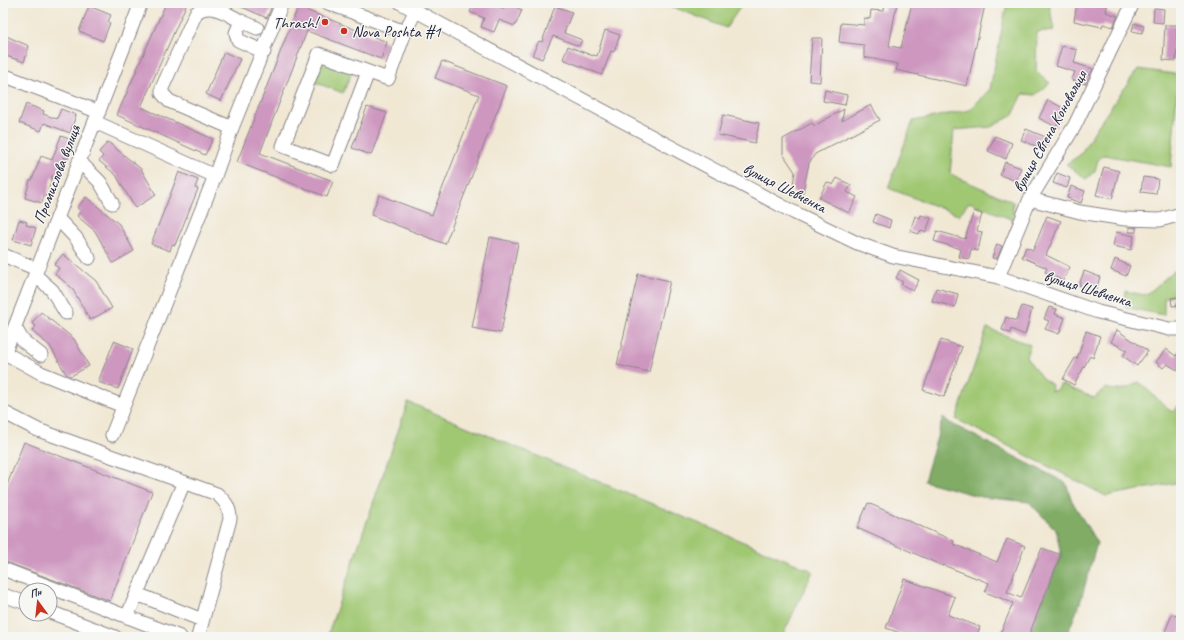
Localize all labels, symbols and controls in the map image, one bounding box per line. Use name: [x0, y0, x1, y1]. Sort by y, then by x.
place label: Thrash!: [273, 13, 321, 33]
marker: Thrash!: [320, 17, 330, 27]
place label: Nova Poshta #1: [352, 22, 442, 42]
marker: Nova Poshta #1: [339, 26, 349, 36]
street label: вулиця Євгена Коновальця: [1008, 66, 1092, 196]
street label: Промислова вулиця: [29, 121, 85, 226]
street label: вулиця Шевченка: [740, 158, 831, 218]
street label: вулиця Шевченка: [1042, 266, 1135, 312]
north arrow: [18, 582, 58, 622]
text: Пн: [28, 584, 44, 601]

